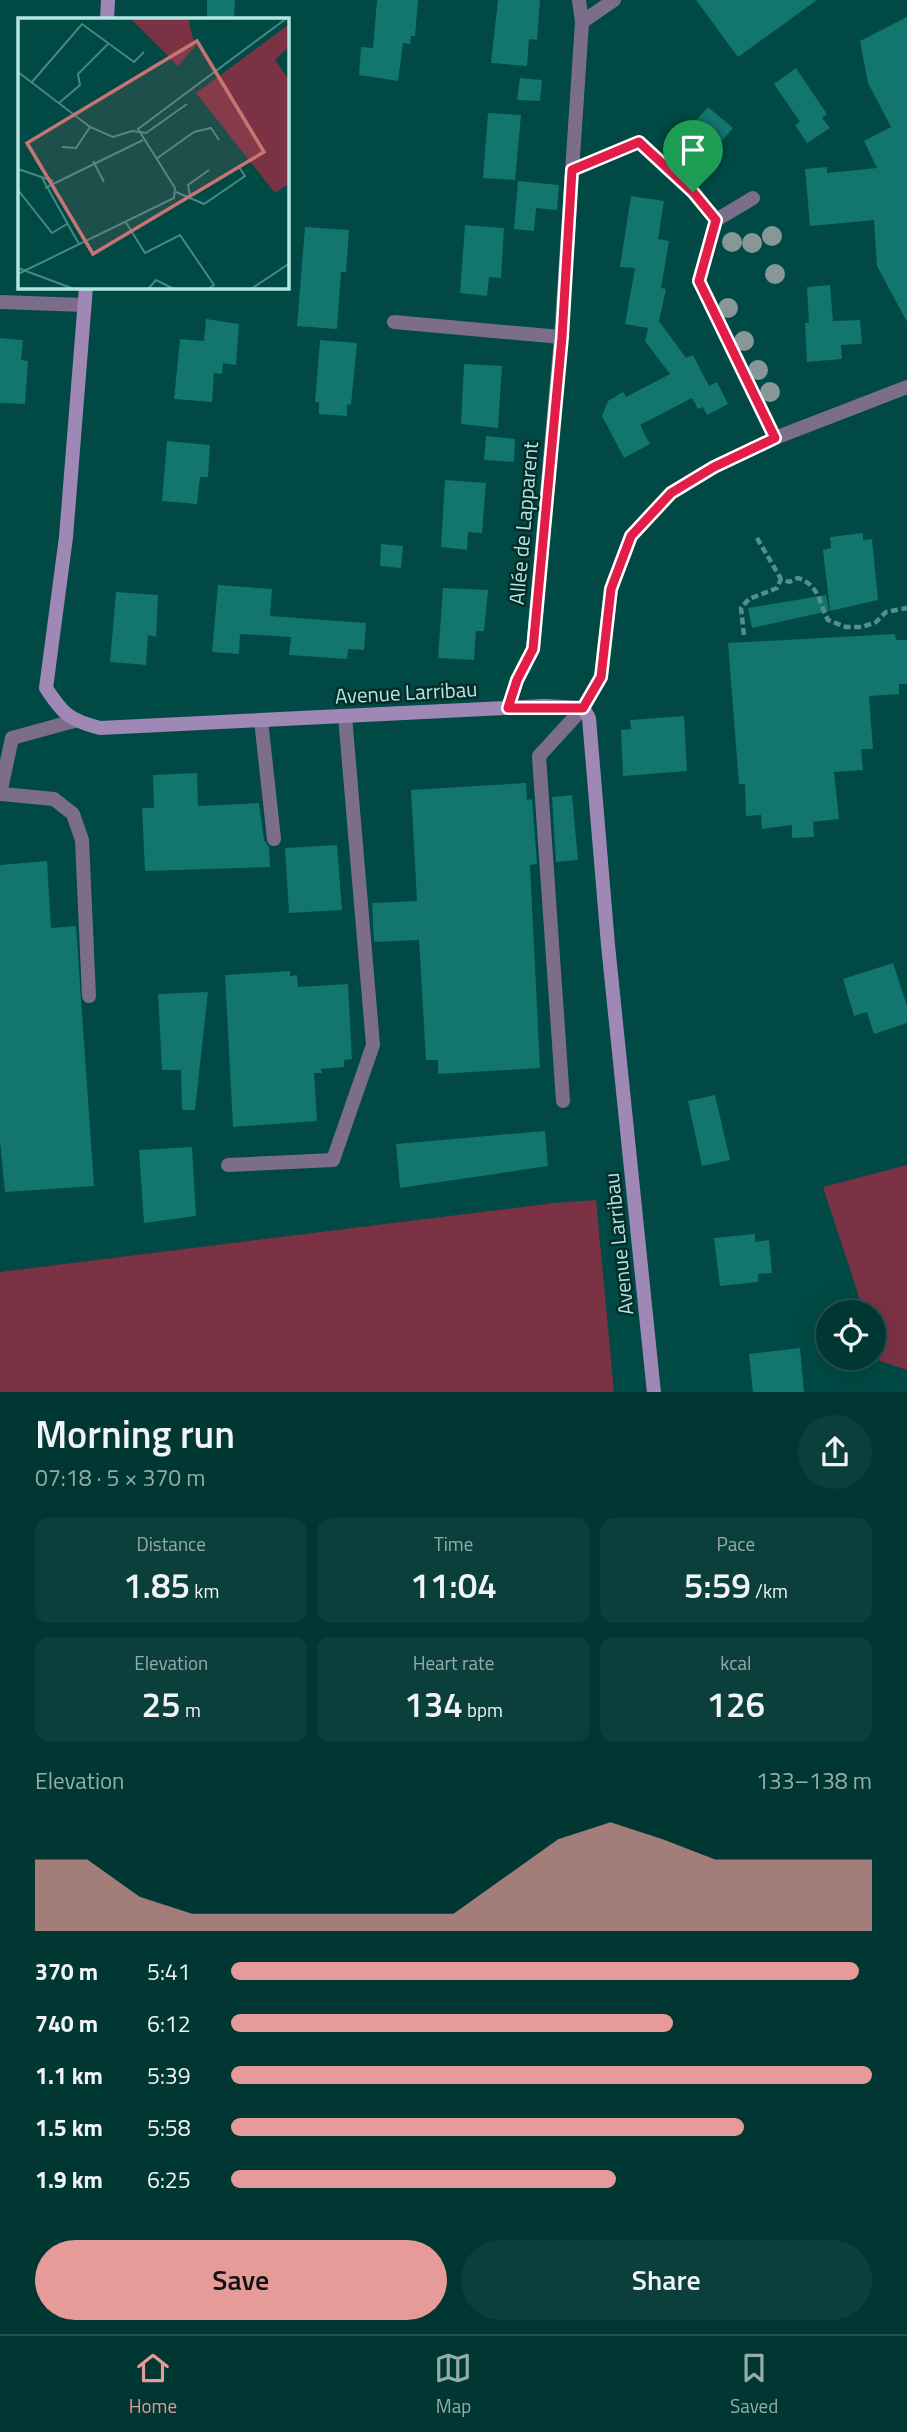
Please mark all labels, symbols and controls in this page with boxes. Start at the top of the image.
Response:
inset map [18,18,289,289]
pin [663,120,723,192]
icon: arrive [674,131,712,169]
street label: Allée de Lapparent [500,439,546,606]
street label: Avenue Larribau [334,672,478,712]
street label: Avenue Larribau [595,1171,641,1317]
map controls [816,1300,886,1370]
button: locate [816,1300,886,1370]
text: Morning run [35,1405,235,1463]
button: share [798,1415,872,1489]
text: 07:18 · 5 × 370 m [35,1460,205,1495]
text: Distance [136,1529,206,1558]
text: Time [434,1529,473,1558]
text: Pace [717,1529,755,1558]
text: 1.85 [123,1558,190,1612]
text: 11:04 [410,1558,497,1612]
text: 5:59 [684,1558,751,1612]
text: km [190,1576,219,1605]
text: /km [751,1576,788,1605]
text: Elevation [134,1648,208,1677]
text: Heart rate [413,1648,494,1677]
text: kcal [720,1648,751,1677]
text: 25 [142,1677,181,1731]
text: 134 [404,1677,463,1731]
text: 126 [706,1677,765,1731]
text: m [181,1695,201,1724]
text: bpm [463,1695,503,1724]
text: Elevation [35,1763,124,1798]
text: 133–138 m [756,1763,872,1798]
text: 370 m [35,1954,98,1989]
text: 5:41 [147,1954,191,1989]
text: 740 m [35,2006,98,2041]
text: 6:12 [147,2006,191,2041]
text: 1.1 km [35,2058,103,2093]
text: 5:39 [147,2058,191,2093]
text: 1.5 km [35,2110,103,2145]
text: 5:58 [147,2110,191,2145]
text: 1.9 km [35,2162,103,2197]
text: 6:25 [147,2162,191,2197]
button: Save [35,2240,447,2320]
button: Share [461,2240,872,2320]
tab: Home [129,2349,177,2420]
tab: Map [434,2349,472,2420]
tab: Saved [730,2349,778,2420]

